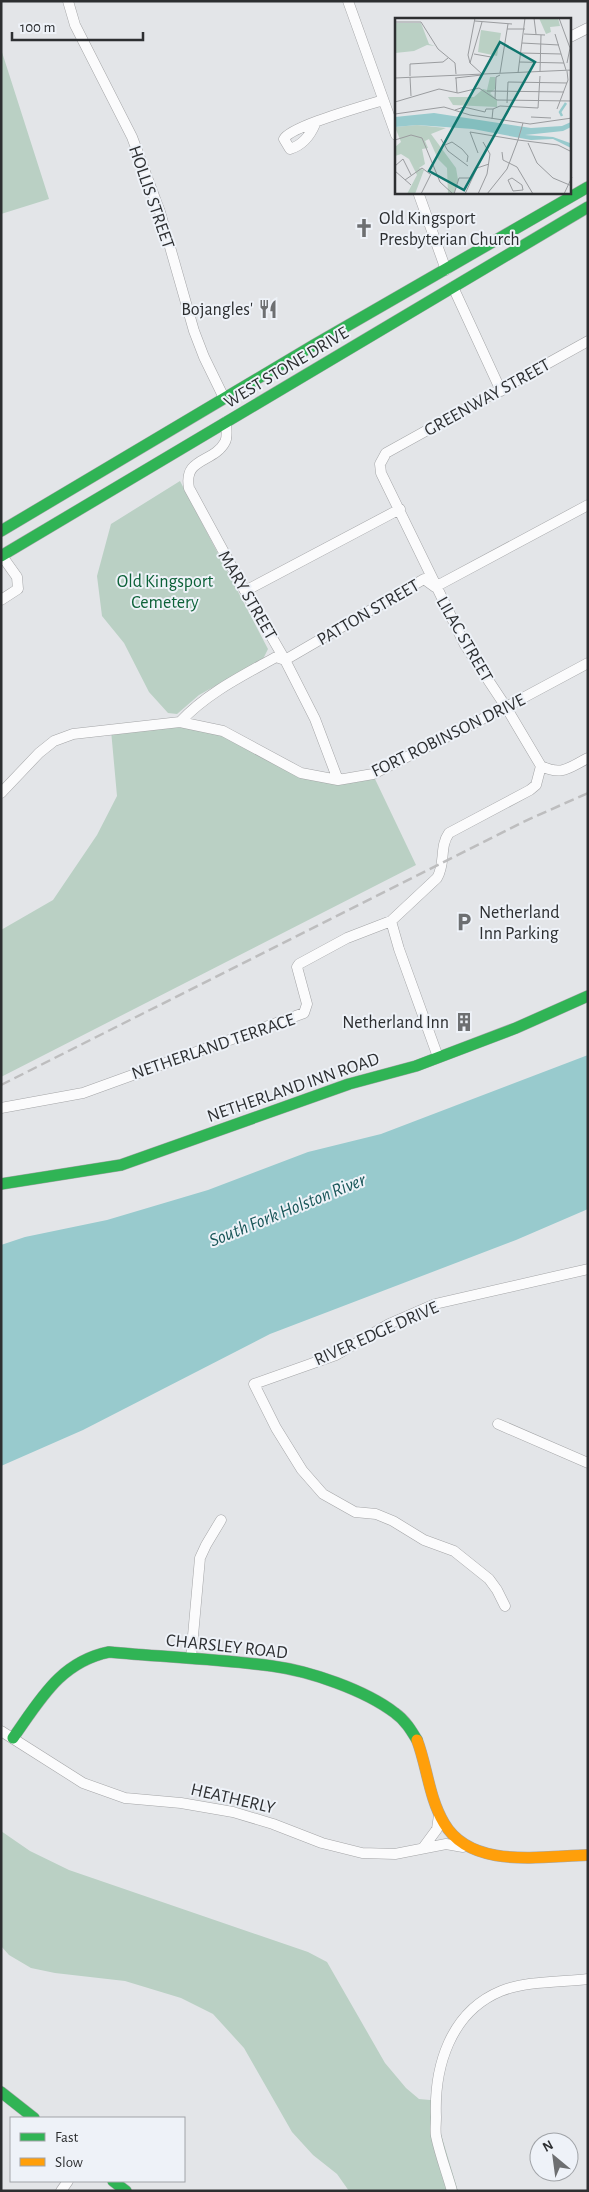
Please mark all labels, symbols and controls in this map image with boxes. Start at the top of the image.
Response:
scale bar [12,10,144,42]
inset map [395,18,572,194]
text: 100 m [20,20,55,35]
street label: HOLLIS STREET [125,143,177,251]
place label: Old Kingsport Presbyterian Church [379,210,520,249]
church icon: Old Kingsport Presbyterian Church [353,217,375,239]
restaurant icon: Bojangles' [257,298,279,320]
place label: Bojangles' [181,301,253,319]
street label: WEST STONE DRIVE [221,324,352,412]
street label: GREENWAY STREET [421,356,554,440]
street label: MARY STREET [214,548,280,643]
park label: Old Kingsport Cemetery [117,573,213,612]
street label: PATTON STREET [314,576,423,649]
street label: LILAC STREET [432,594,496,685]
street label: FORT ROBINSON DRIVE [369,691,528,781]
place label: Netherland Inn Parking [479,904,560,943]
parking icon: Netherland Inn Parking [453,911,475,933]
street label: NETHERLAND TERRACE [129,1010,298,1083]
building icon: Netherland Inn [453,1011,475,1033]
place label: Netherland Inn [342,1014,449,1032]
street label: NETHERLAND INN ROAD [205,1050,382,1126]
water label: South Fork Holston River [207,1170,369,1250]
street label: RIVER EDGE DRIVE [312,1298,442,1369]
street label: CHARSLEY ROAD [165,1632,289,1662]
street label: HEATHERLY [189,1781,277,1818]
legend [10,2117,185,2182]
text: Fast [55,2130,79,2145]
north arrow [529,2132,579,2182]
text: N [541,2138,556,2155]
text: Slow [55,2155,83,2170]

